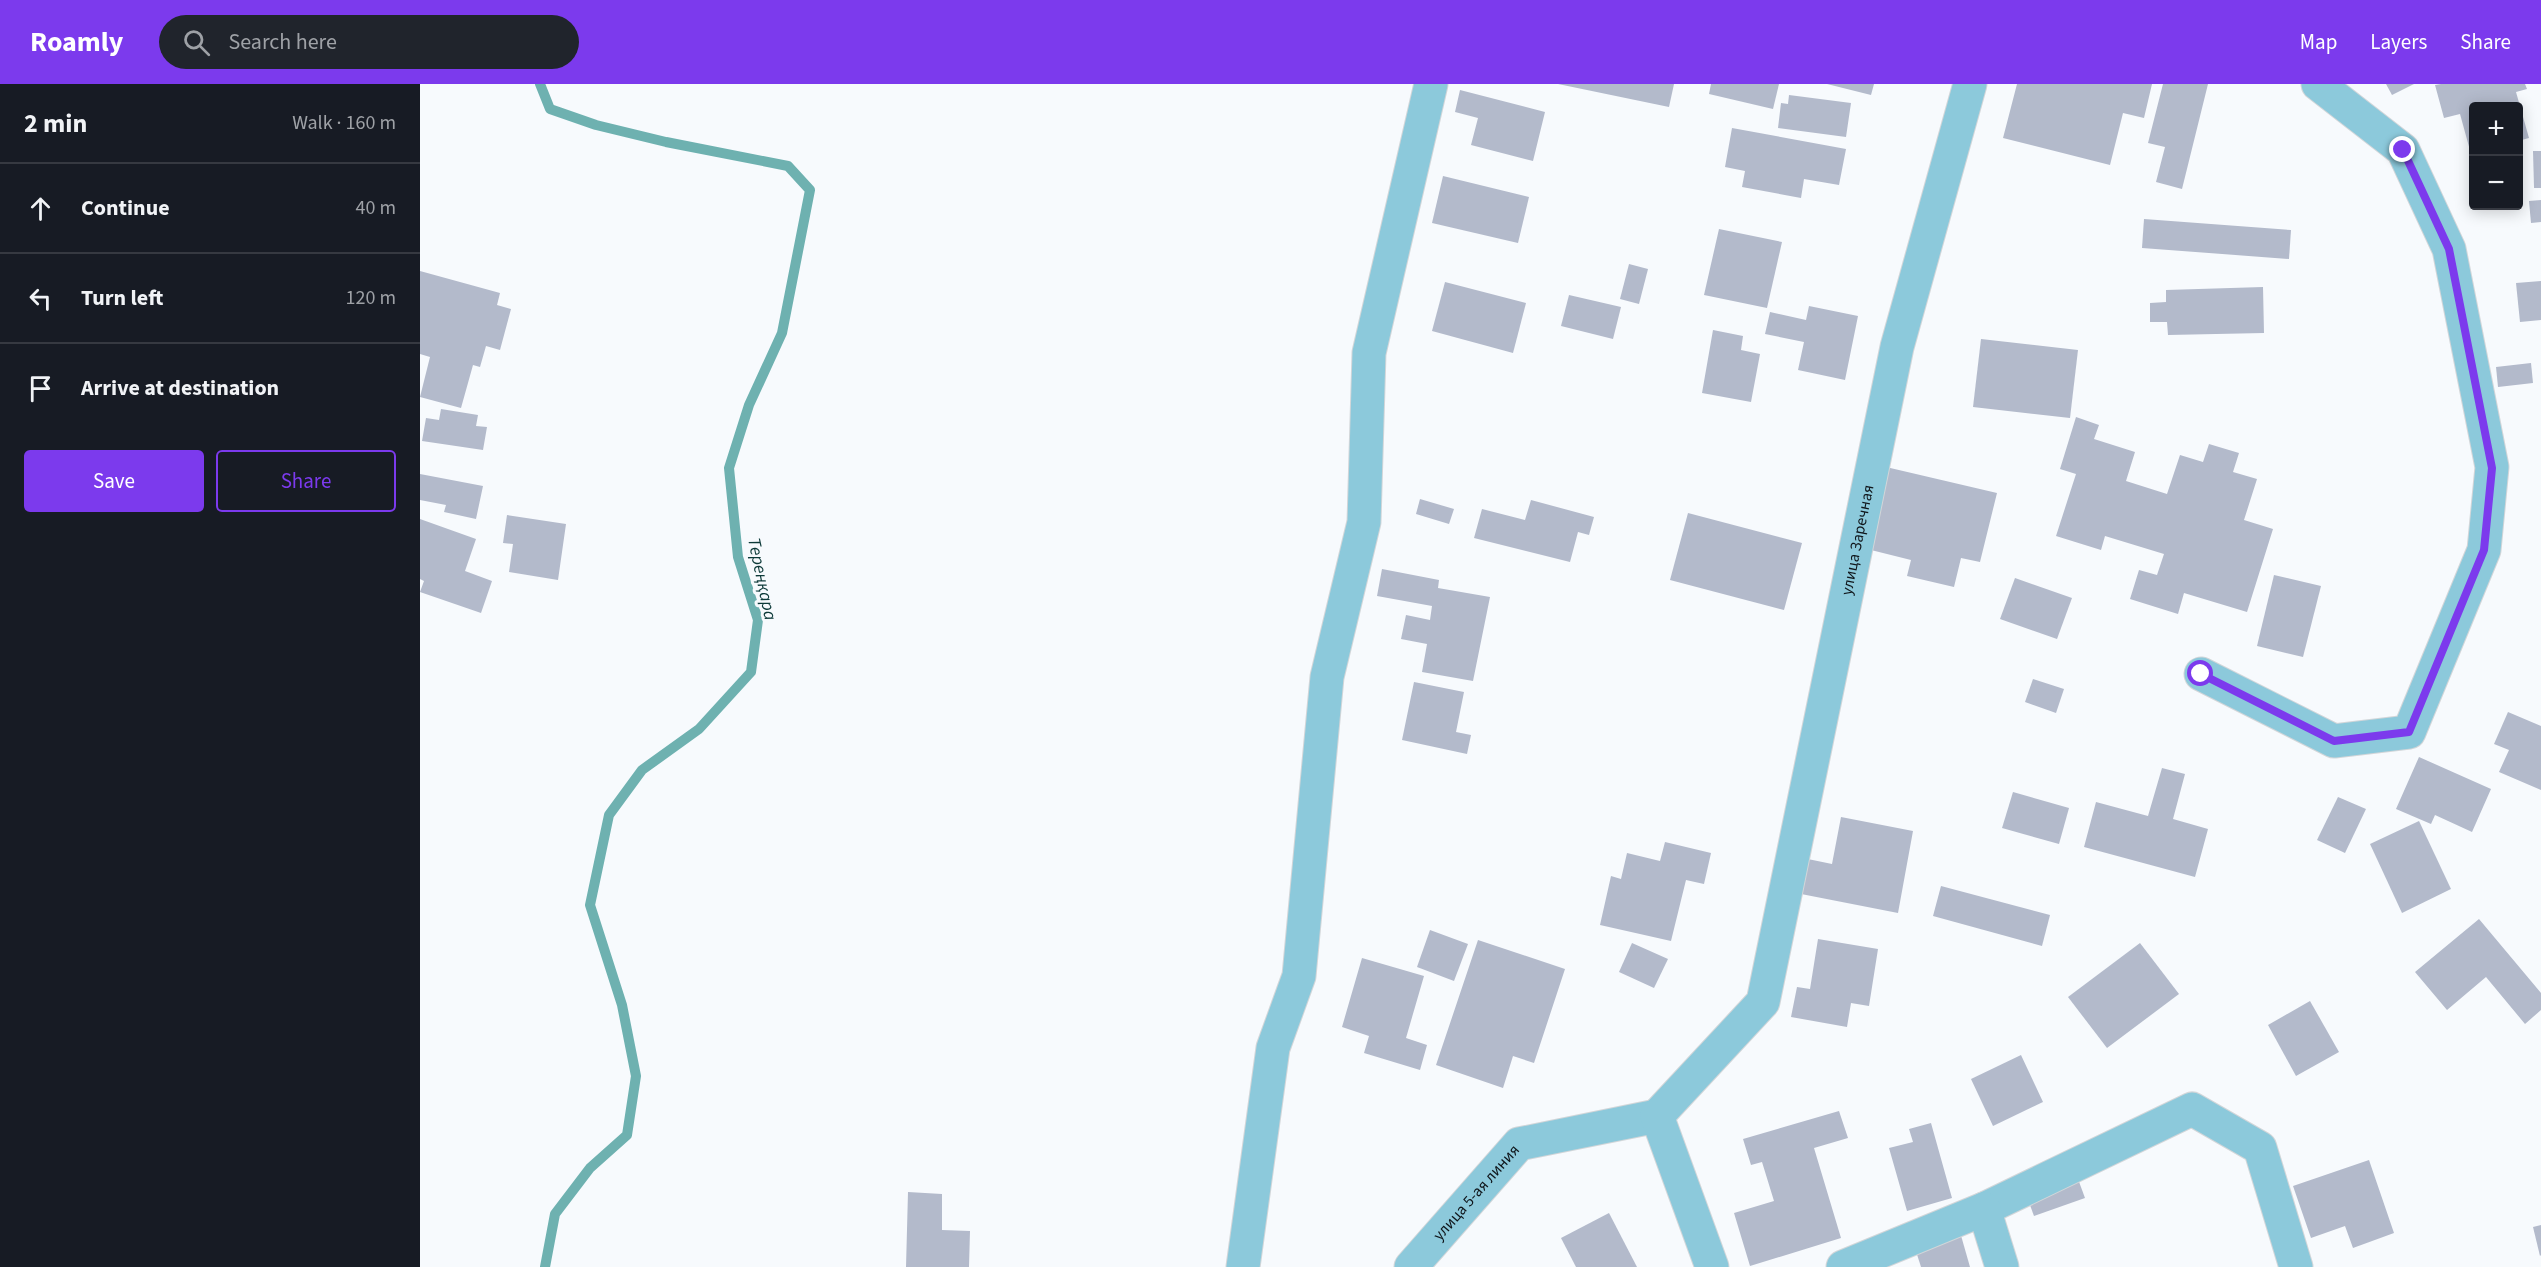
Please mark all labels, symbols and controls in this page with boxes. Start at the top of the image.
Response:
search box [159,15,579,69]
text: Roamly [30,22,123,62]
icon: search [180,26,213,59]
text: Search here [228,26,337,58]
text: Map [2300,27,2337,57]
text: Layers [2370,27,2427,57]
text: Share [2460,27,2511,57]
map controls [2469,102,2523,210]
button: + [2469,102,2523,156]
text: 2 min [24,105,87,142]
text: Walk · 160 m [292,109,396,137]
route end [2389,136,2415,162]
button: − [2469,156,2523,210]
icon: ahead [24,192,57,225]
text: Continue [81,192,170,224]
text: 40 m [356,194,396,222]
icon: left [24,282,57,315]
text: Turn left [81,282,163,314]
text: 120 m [346,284,396,312]
icon: arrive [24,372,57,405]
text: Arrive at destination [81,372,279,404]
button: Save [24,450,204,512]
button: Share [216,450,396,512]
street label: улица Заречная [1835,483,1880,597]
water label: Тереңқара [741,535,783,623]
route start [2187,660,2213,686]
street label: улица 5-ая линия [1428,1140,1525,1246]

